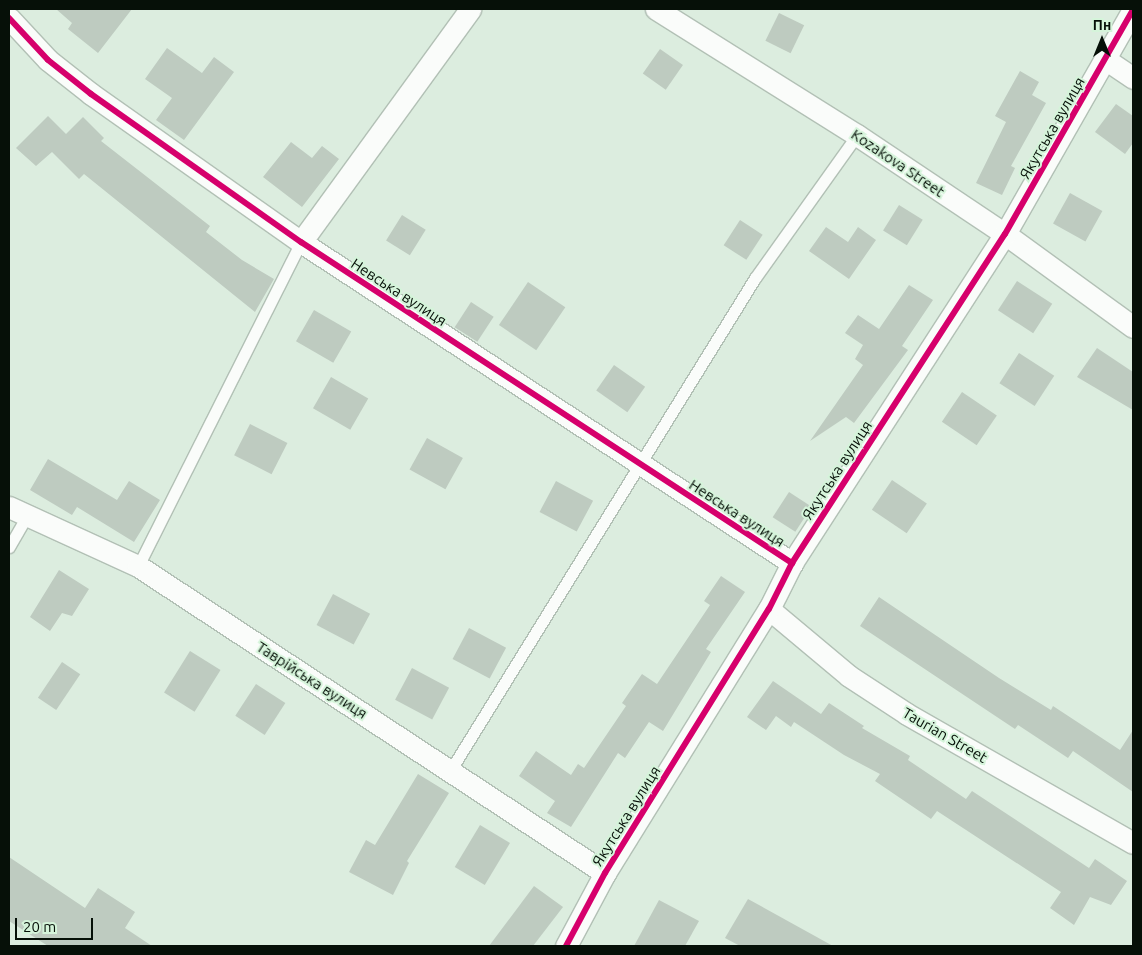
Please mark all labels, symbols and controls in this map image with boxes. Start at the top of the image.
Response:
north arrow [1077,15,1127,65]
text: Пн [1093,17,1111,33]
street label: Якутська вулиця [1016,74,1088,182]
street label: Kozakova Street [848,125,948,201]
street label: Невська вулиця [348,254,450,330]
street label: Якутська вулиця [798,417,876,523]
street label: Невська вулиця [686,475,788,551]
street label: Таврійська вулиця [253,638,371,722]
street label: Taurian Street [899,703,991,767]
street label: Якутська вулиця [588,763,664,869]
scale bar [18,908,95,940]
text: 20 m [23,918,56,935]

